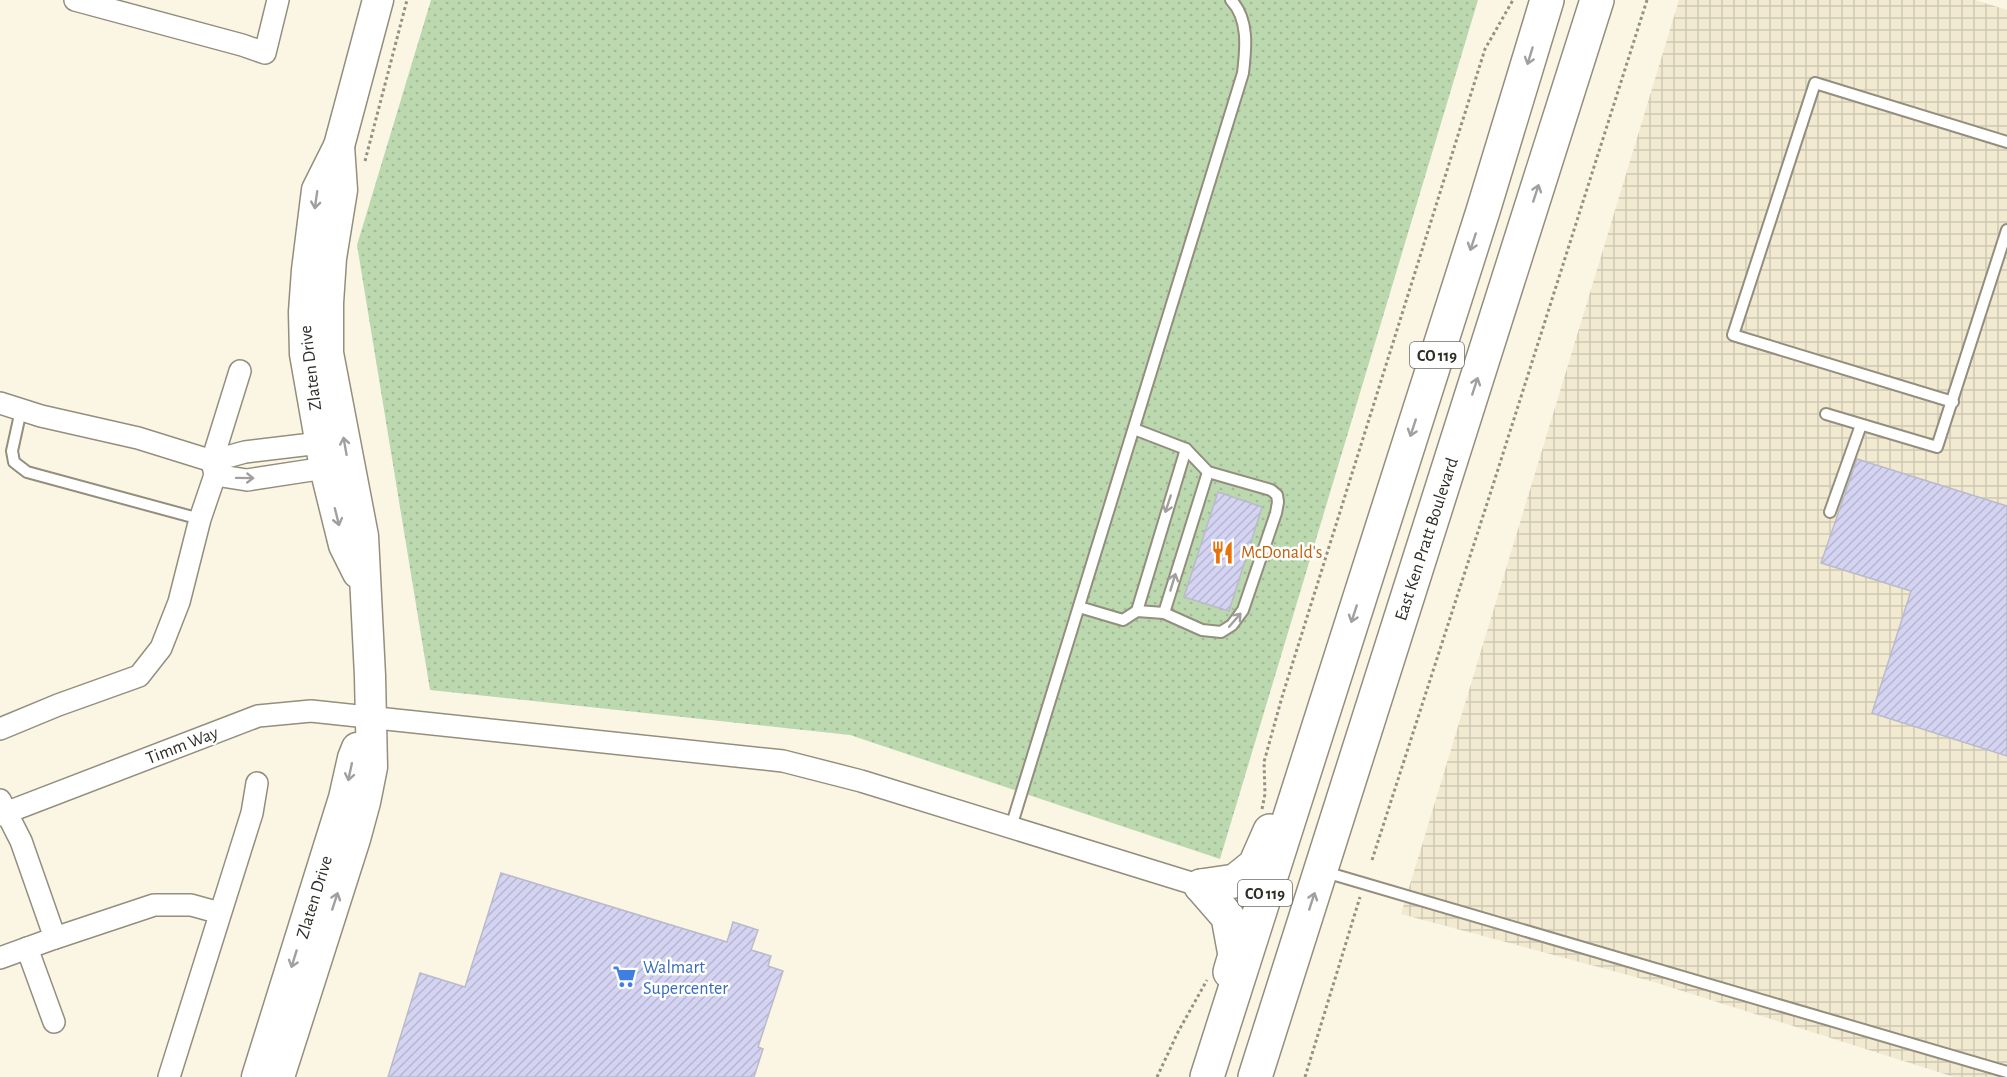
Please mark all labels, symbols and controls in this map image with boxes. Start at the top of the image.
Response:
one-way arrow [1524,46,1535,65]
one-way arrow [1531,184,1542,203]
one-way arrow [310,189,321,209]
one-way arrow [1466,232,1477,251]
street label: Zlaten Drive [297,324,325,412]
road number: CO 119 [1410,342,1464,368]
one-way arrow [1470,377,1481,396]
one-way arrow [1407,418,1418,437]
one-way arrow [339,437,350,457]
street label: East Ken Pratt Boulevard [1392,456,1462,623]
one-way arrow [235,472,254,484]
one-way arrow [1162,494,1173,513]
one-way arrow [331,507,343,526]
restaurant icon: McDonald's [1210,539,1236,565]
place label: McDonald's [1241,544,1323,562]
one-way arrow [1169,573,1180,592]
one-way arrow [1348,604,1359,623]
one-way arrow [1228,613,1242,628]
street label: Timm Way [144,724,221,768]
one-way arrow [344,762,355,781]
street label: Zlaten Drive [294,854,336,941]
road number: CO 119 [1238,880,1292,906]
one-way arrow [330,892,341,911]
one-way arrow [1307,892,1318,911]
one-way arrow [288,949,299,968]
place label: Walmart Supercenter [643,959,728,998]
supermarket icon: Walmart Supercenter [612,964,638,990]

